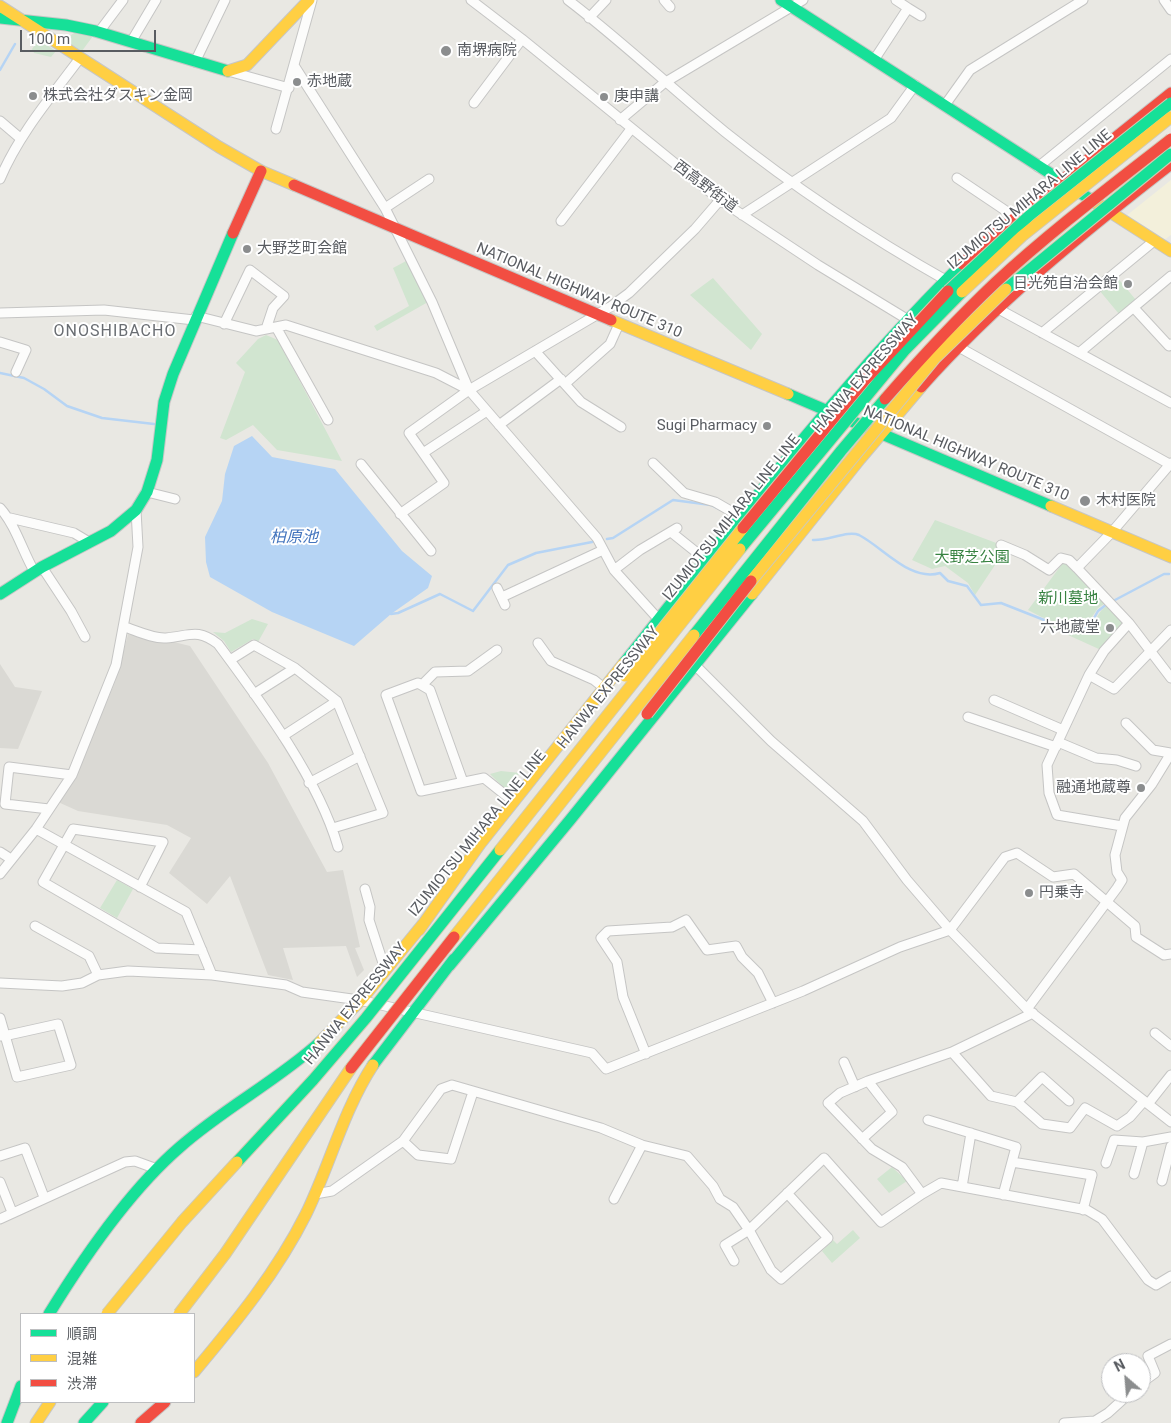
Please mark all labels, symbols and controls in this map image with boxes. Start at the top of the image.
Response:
scale bar [22,20,159,52]
text: 100 m [28,30,70,48]
place label: 南堺病院 [457,42,517,60]
marker: 南堺病院 [439,44,453,58]
place label: 赤地蔵 [307,73,352,91]
marker: 赤地蔵 [291,76,303,88]
place label: 株式会社ダスキン金岡 [43,87,193,105]
place label: 庚申講 [614,88,659,106]
marker: 株式会社ダスキン金岡 [27,90,39,102]
marker: 庚申講 [598,91,610,103]
street label: IZUMIOTSU MIHARA LINE LINE [944,126,1116,274]
street label: 西高野街道 [670,157,740,217]
street label: NATIONAL HIGHWAY ROUTE 310 [473,239,685,343]
place label: 大野芝町会館 [257,240,347,258]
marker: 大野芝町会館 [241,243,253,255]
place label: 日光苑自治会館 [1013,275,1118,293]
marker: 日光苑自治会館 [1122,278,1134,290]
street label: HANWA EXPRESSWAY [809,311,923,437]
district label: ONOSHIBACHO [52,322,178,342]
street label: NATIONAL HIGHWAY ROUTE 310 [860,402,1072,506]
place label: Sugi Pharmacy [657,417,757,435]
marker: Sugi Pharmacy [761,420,773,432]
street label: IZUMIOTSU MIHARA LINE LINE [659,431,805,605]
place label: 木村医院 [1096,492,1156,510]
marker: 木村医院 [1078,494,1092,508]
water label: 柏原池 [270,528,318,548]
park label: 大野芝公園 [935,549,1009,567]
park label: 新川墓地 [1038,590,1098,608]
place label: 六地蔵堂 [1040,619,1100,637]
marker: 六地蔵堂 [1104,622,1116,634]
street label: HANWA EXPRESSWAY [554,623,664,753]
street label: IZUMIOTSU MIHARA LINE LINE [405,747,551,921]
place label: 融通地蔵尊 [1056,779,1131,797]
marker: 融通地蔵尊 [1135,782,1147,794]
place label: 円乗寺 [1039,884,1084,902]
marker: 円乗寺 [1023,887,1035,899]
street label: HANWA EXPRESSWAY [301,939,411,1069]
legend [20,1313,195,1403]
text: 順調 [67,1325,97,1343]
text: 混雑 [67,1350,97,1368]
north arrow [1101,1353,1151,1403]
text: N [1112,1356,1128,1375]
text: 渋滞 [67,1375,97,1393]

